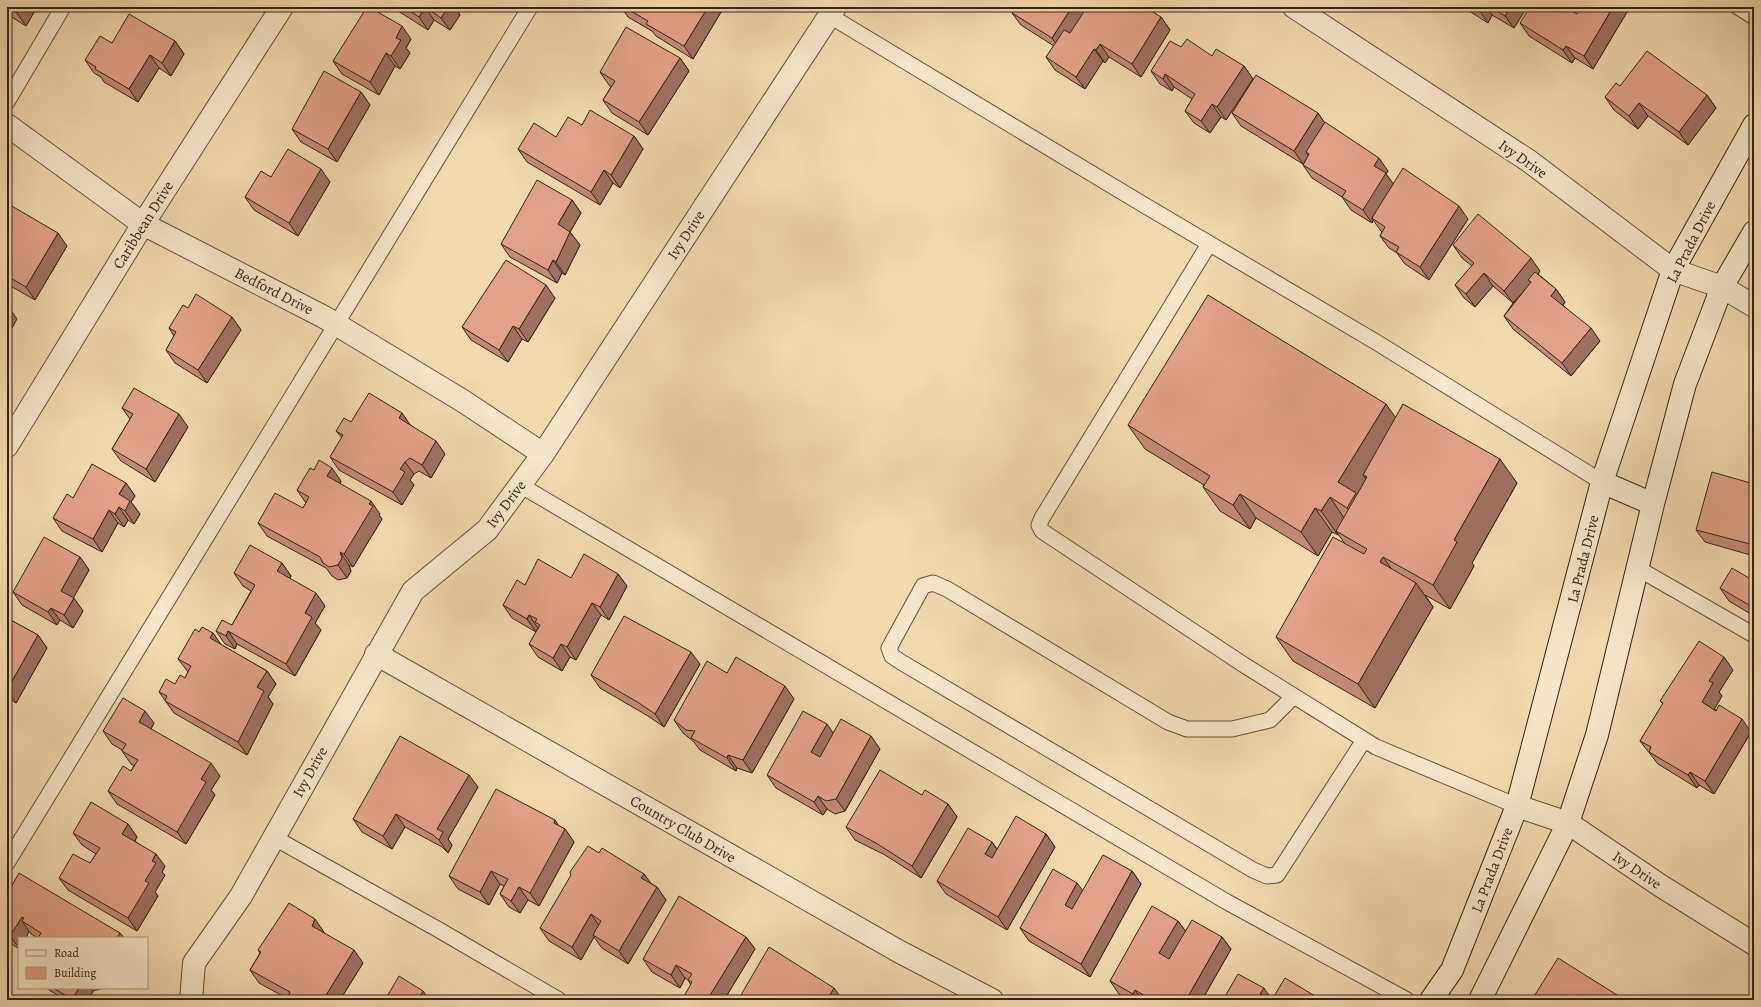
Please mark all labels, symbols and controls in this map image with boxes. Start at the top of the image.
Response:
street label: Ivy Drive [1495,135,1551,183]
street label: Caribbean Drive [108,177,178,273]
street label: La Prada Drive [1662,197,1720,287]
street label: Ivy Drive [663,206,710,264]
street label: Bedford Drive [231,263,317,320]
street label: Ivy Drive [481,476,531,532]
street label: La Prada Drive [1562,513,1604,605]
street label: Ivy Drive [288,743,332,801]
street label: Country Club Drive [627,791,740,868]
street label: La Prada Drive [1467,824,1518,916]
street label: Ivy Drive [1609,846,1666,894]
legend [18,937,148,989]
text: Road [54,945,80,961]
text: Building [54,965,96,981]

